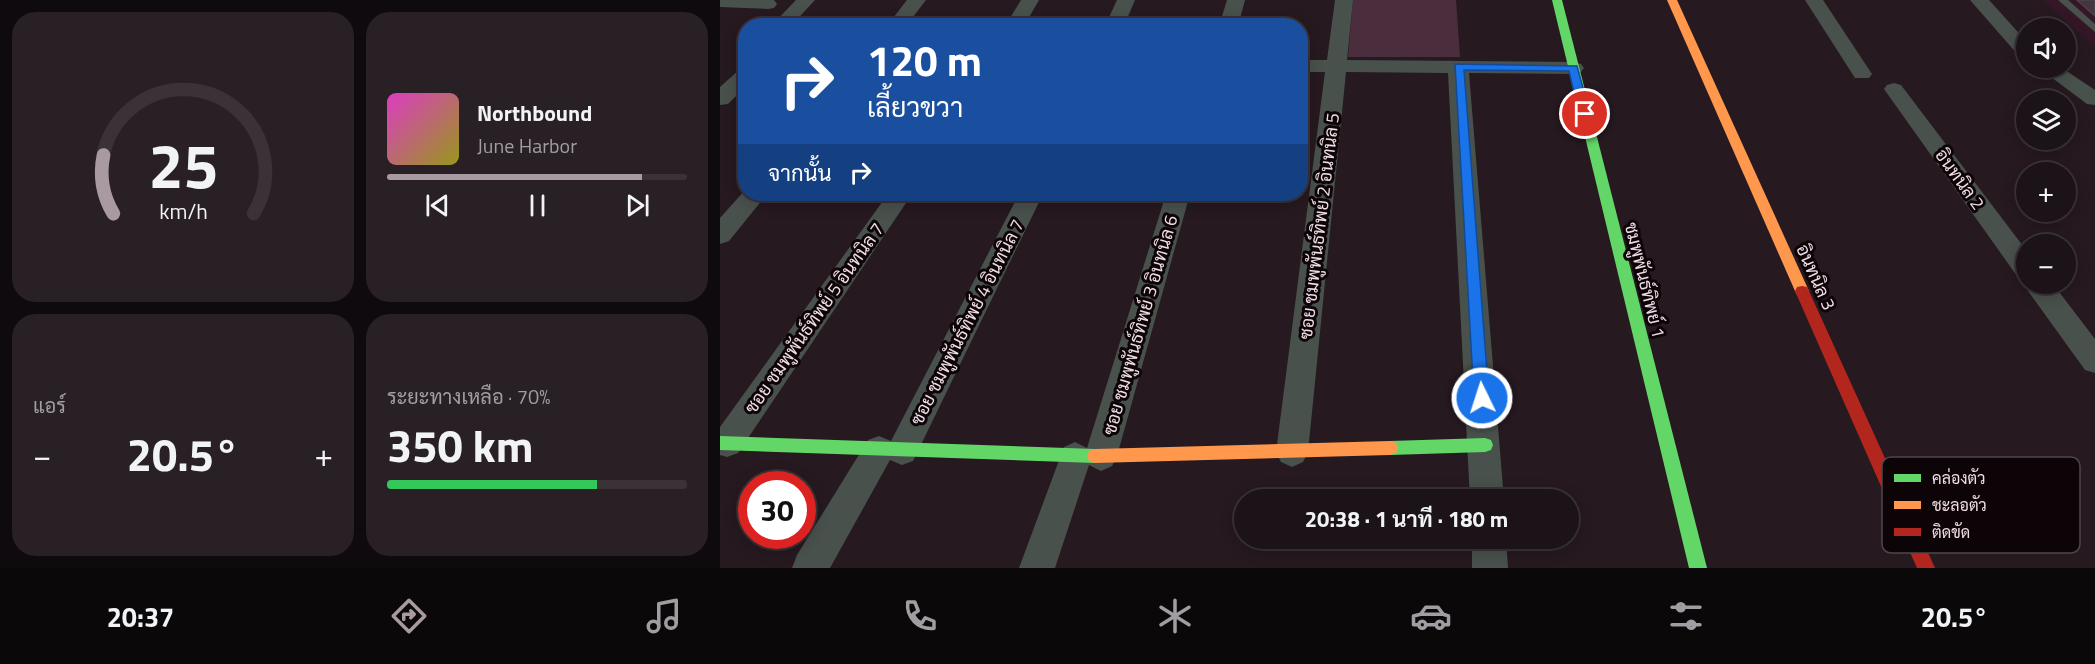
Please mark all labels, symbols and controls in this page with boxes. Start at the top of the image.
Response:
map controls [2016,18,2076,294]
button: sound [2016,18,2076,78]
text: 120 m [867,28,982,92]
icon: right [768,42,846,120]
text: เลี้ยวขวา [867,86,963,127]
pin [1559,88,1610,139]
button: layers [2016,90,2076,150]
text: Northbound [477,96,592,130]
icon: arrive [1568,97,1601,130]
street label: ซอย ชมพูพันธ์ทิพย์ 2 อินทนิล 5 [1292,111,1346,341]
text: 25 [148,117,218,212]
text: June Harbor [477,130,577,161]
street label: อินทนิล 2 [1929,143,1991,215]
text: จากนั้น [768,156,832,190]
icon: right [844,156,877,189]
button: + [2016,162,2076,222]
icon: previous [421,189,454,222]
icon: pause [521,189,554,222]
icon: next [621,189,654,222]
text: km/h [159,196,207,228]
street label: ซอย ชมพูพันธ์ทิพย์ 3 อินทนิล 6 [1096,212,1184,438]
street label: ซอย ชมพูพันธ์ทิพย์ 4 อินทนิล 7 [903,214,1031,430]
street label: ซอย ชมพูพันธ์ทิพย์ 5 อินทนิล 7 [738,217,890,419]
street label: ชมพูพันธ์ทิพย์ 1 [1618,219,1672,341]
button: − [2016,234,2076,294]
street label: อินทนิล 3 [1789,240,1843,314]
position arrow [1450,366,1514,430]
text: ระยะทางเหลือ · 70% [387,381,550,412]
text: แอร์ [33,390,66,421]
text: 350 km [387,411,533,479]
text: 20.5° [127,420,239,488]
text: − [33,430,51,480]
text: + [315,430,333,480]
legend [1882,457,2080,553]
text: คล่องตัว [1932,466,1986,490]
speed limit sign: 30 [738,471,816,549]
text: ชะลอตัว [1932,493,1987,517]
text: 20:38 · 1 นาที · 180 m [1305,502,1508,536]
text: ติดขัด [1932,520,1970,544]
icon: directions [388,595,430,637]
icon: music [643,595,685,637]
icon: phone [899,595,941,637]
icon: climate [1154,595,1196,637]
icon: car [1410,595,1452,637]
icon: filters [1665,595,1707,637]
text: 20:37 [107,596,174,637]
text: 20.5° [1921,596,1988,637]

